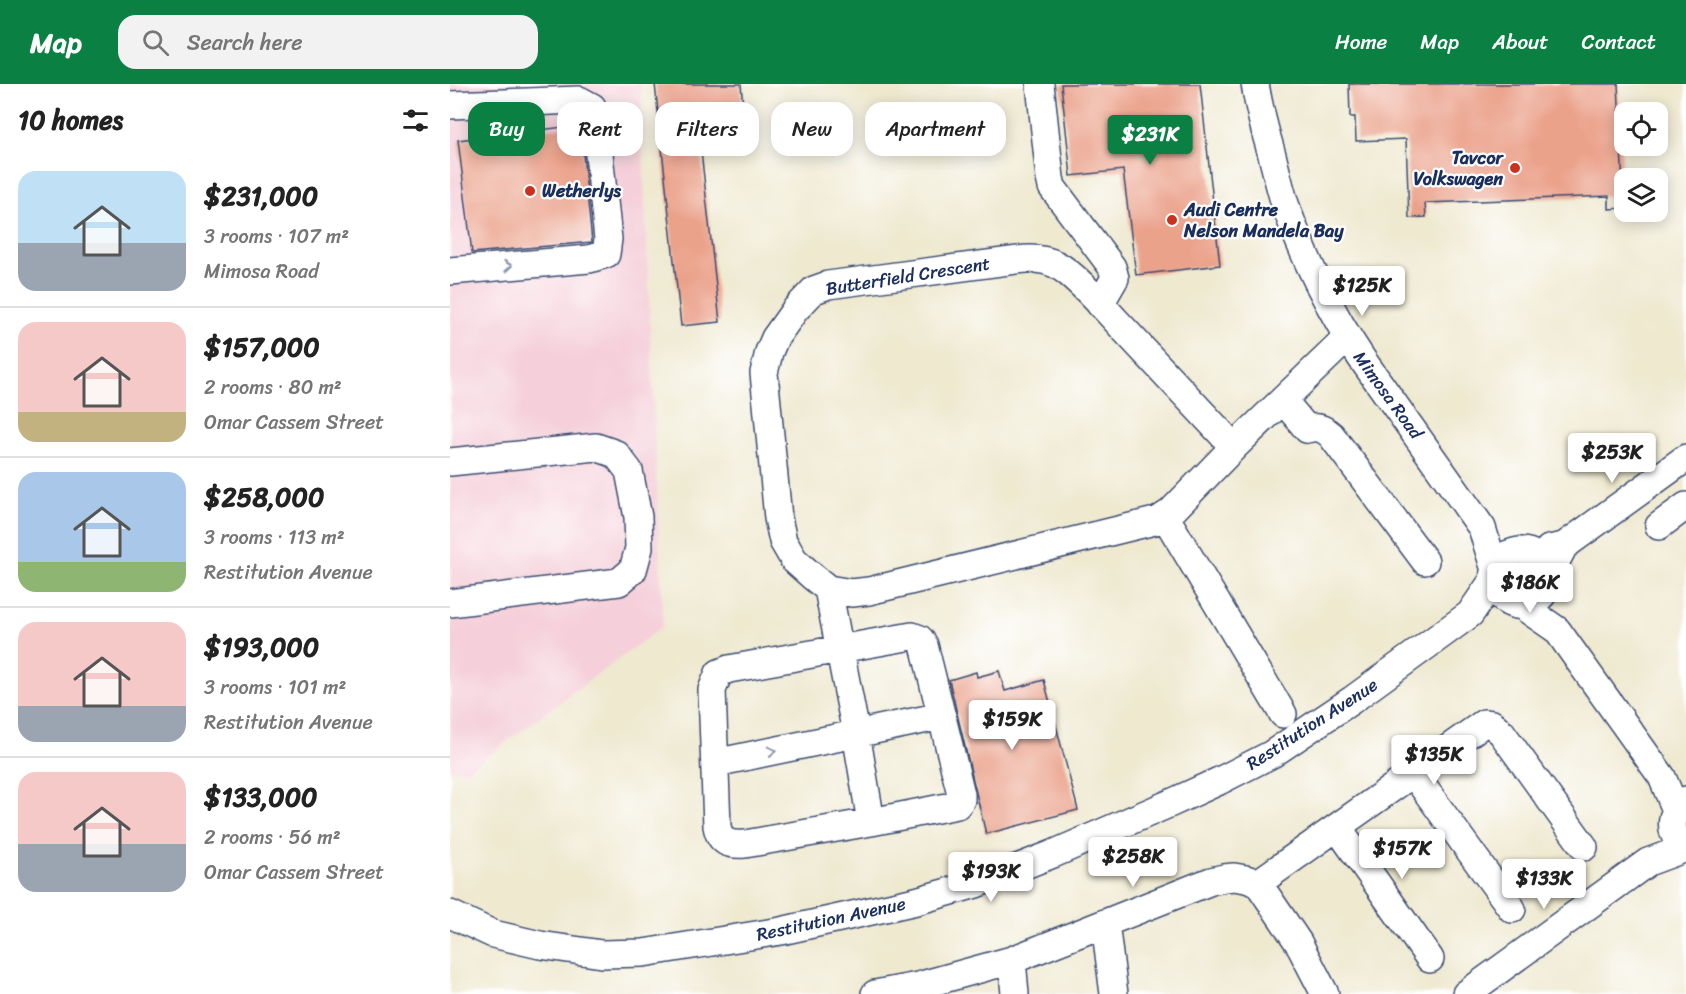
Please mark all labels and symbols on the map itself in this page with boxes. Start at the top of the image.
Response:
pin: $231K [1108,115,1192,166]
place label: Tavcor Volkswagen [1414,142,1505,195]
marker: Tavcor Volkswagen [1508,161,1522,175]
place label: Wetherlys [542,175,622,207]
marker: Wetherlys [523,184,537,198]
place label: Audi Centre Nelson Mandela Bay [1183,194,1344,247]
marker: Audi Centre Nelson Mandela Bay [1165,213,1179,227]
street label: Butterfield Crescent [824,247,992,305]
one-way arrow [504,260,513,273]
pin: $125K [1320,266,1404,317]
street label: Mimosa Road [1345,344,1432,447]
pin: $253K [1570,433,1654,484]
pin: $186K [1488,563,1572,614]
street label: Restitution Avenue [1240,669,1384,779]
pin: $159K [970,700,1054,751]
pin: $135K [1392,735,1476,786]
one-way arrow [767,745,777,758]
pin: $157K [1360,829,1444,880]
pin: $258K [1091,837,1175,888]
pin: $193K [949,852,1033,903]
pin: $133K [1502,859,1586,910]
street label: Restitution Avenue [753,888,909,950]

